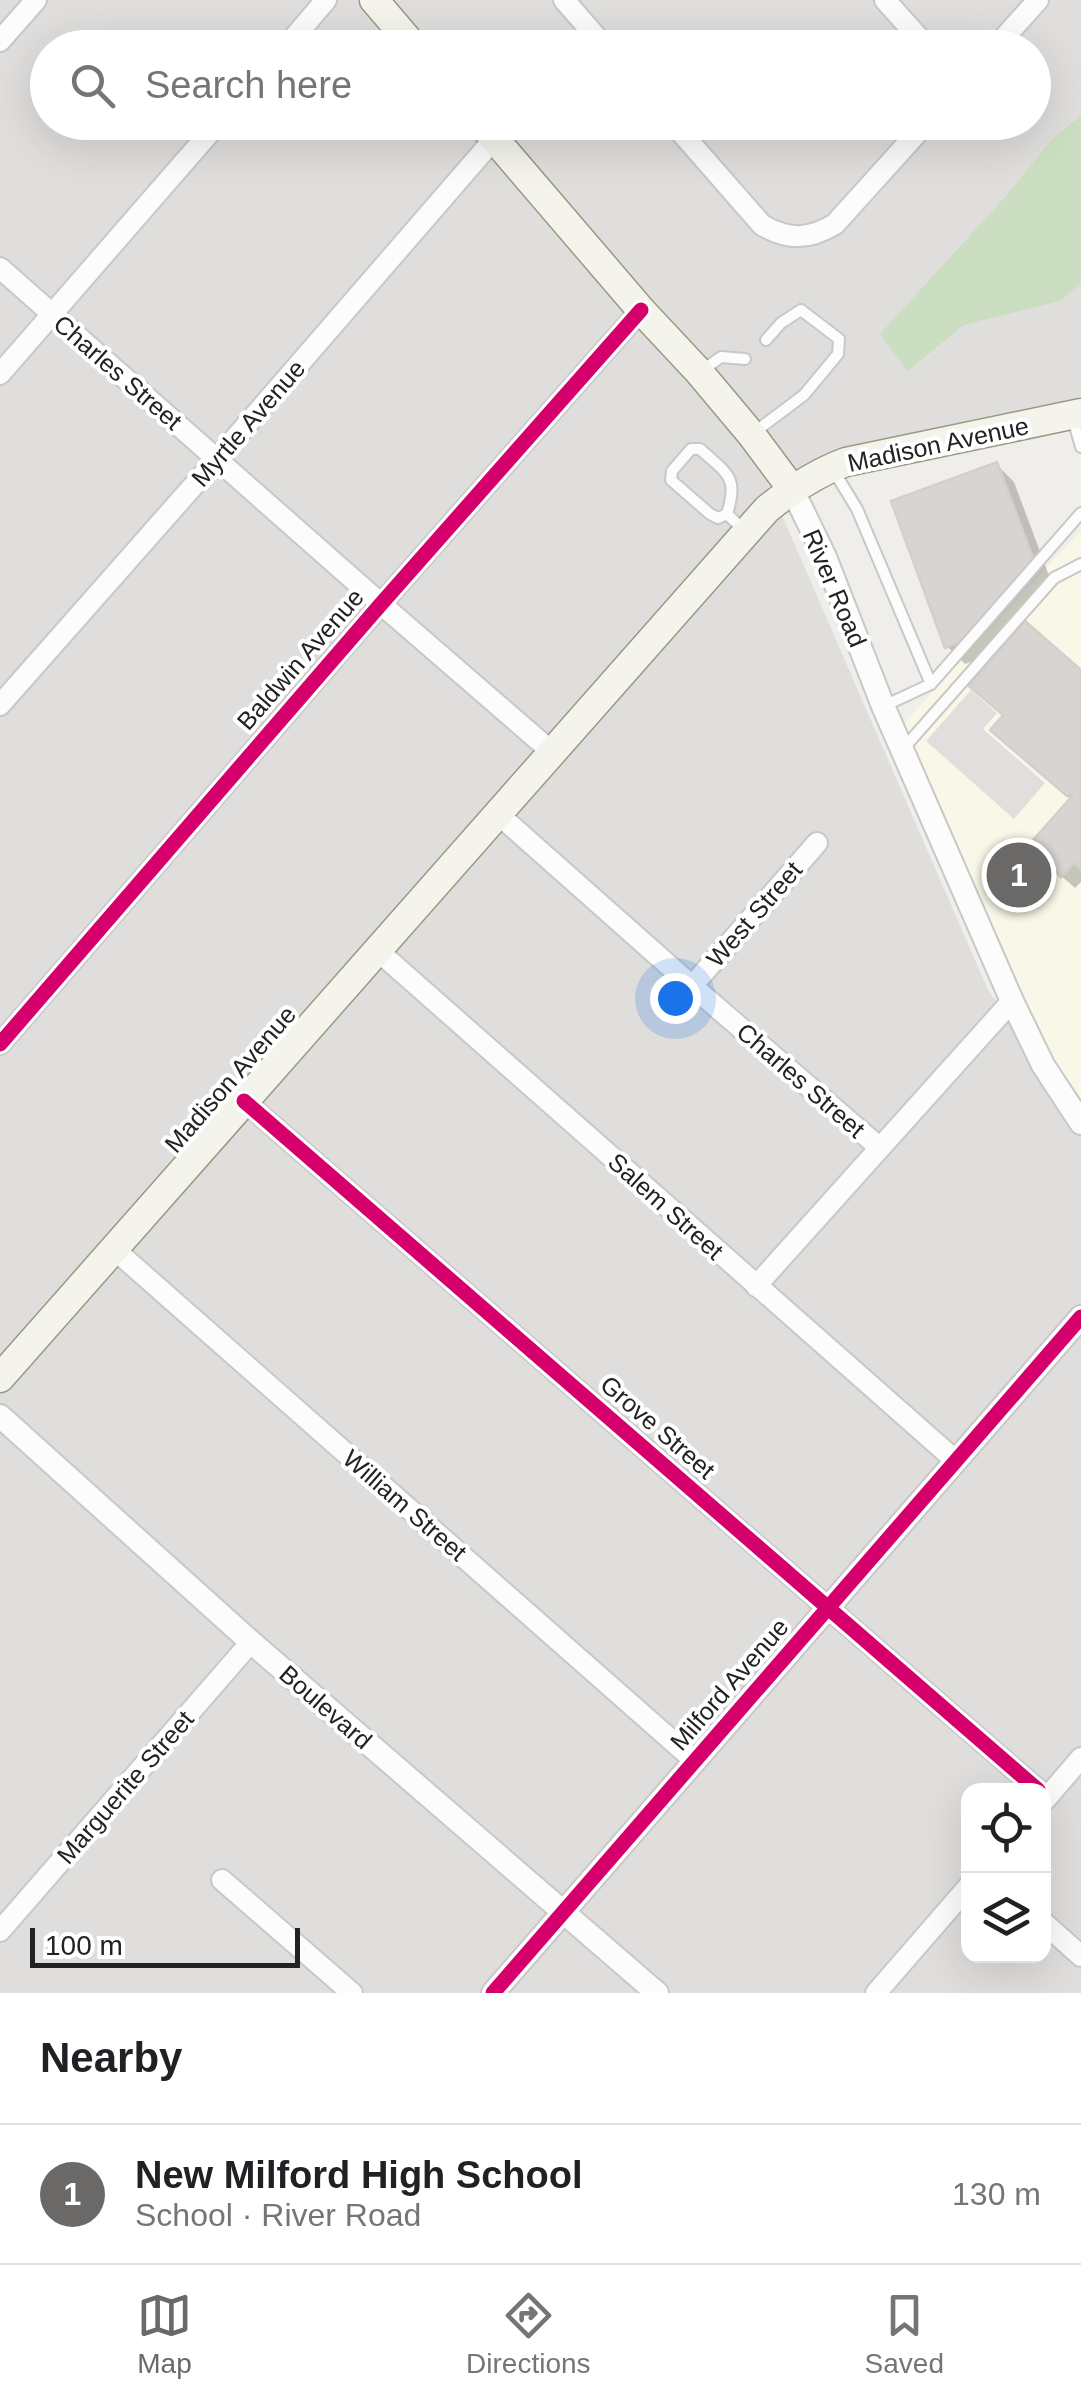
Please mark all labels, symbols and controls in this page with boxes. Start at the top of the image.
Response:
search box [30,30,1051,140]
icon: search [65,58,120,113]
text: Search here [145,64,352,106]
street label: Charles Street [49,309,188,435]
street label: Myrtle Avenue [186,354,310,492]
street label: Madison Avenue [845,411,1031,477]
street label: River Road [798,525,872,651]
street label: Baldwin Avenue [231,583,369,735]
pin: 1 [986,838,1052,912]
street label: West Street [701,856,807,972]
your location [650,973,701,1024]
street label: Madison Avenue [159,1000,301,1158]
street label: Charles Street [732,1017,871,1143]
street label: Salem Street [603,1147,729,1265]
street label: Grove Street [595,1370,721,1484]
street label: William Street [338,1444,472,1566]
street label: Milford Avenue [664,1613,794,1755]
street label: Boulevard [274,1660,378,1754]
street label: Marguerite Street [51,1705,199,1869]
map controls [961,1783,1051,1963]
button: locate [961,1783,1051,1873]
button: layers [961,1873,1051,1963]
scale bar [30,1923,300,1968]
text: 100 m [45,1930,123,1961]
text: Nearby [40,2034,182,2081]
text: New Milford High School [135,2154,583,2196]
text: 1 [64,2176,81,2212]
text: 130 m [952,2176,1041,2212]
text: School · River Road [135,2197,421,2233]
tab: Map [137,2288,192,2380]
tab: Directions [466,2288,591,2380]
tab: Saved [865,2288,944,2380]

